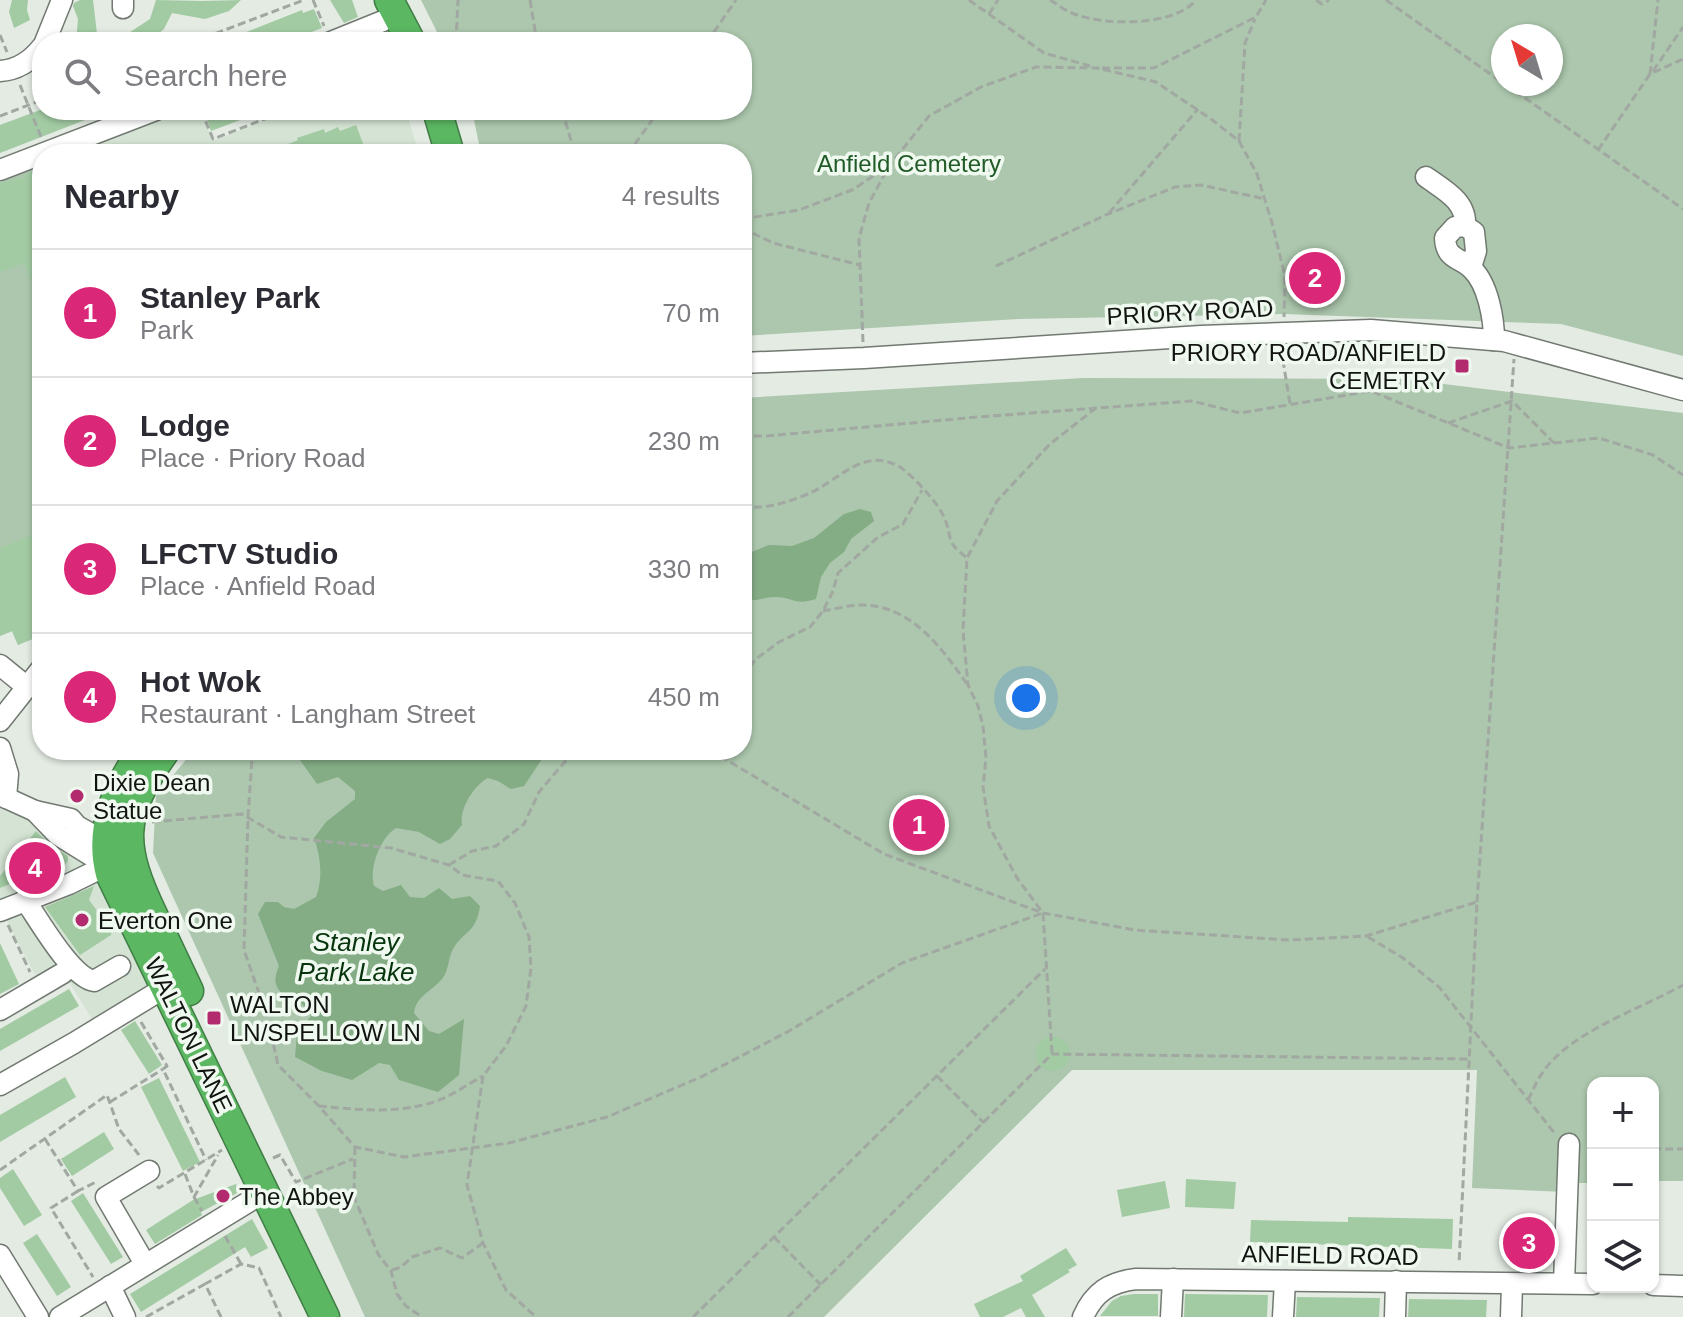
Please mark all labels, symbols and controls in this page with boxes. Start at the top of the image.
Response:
north arrow [1491,24,1563,96]
search box [32,32,752,120]
icon: search [60,54,104,98]
text: Search here [124,59,287,92]
park label: Anfield Cemetery [817,150,1001,177]
text: Nearby [64,177,179,215]
text: 4 results [622,181,720,211]
pin: 2 [1289,248,1341,308]
text: Stanley Park [140,281,320,314]
street label: PRIORY ROAD [1106,294,1274,330]
text: 1 [83,298,97,328]
text: 70 m [662,298,720,328]
text: Park [140,315,193,345]
place label: PRIORY ROAD/ANFIELD CEMETRY [1171,339,1446,394]
marker: PRIORY ROAD/ANFIELD CEMETRY [1453,357,1471,375]
text: Lodge [140,409,230,442]
text: 2 [83,426,97,456]
text: 230 m [648,426,720,456]
text: Place · Priory Road [140,443,365,473]
text: LFCTV Studio [140,537,338,570]
text: 3 [83,554,97,584]
text: 330 m [648,554,720,584]
text: Place · Anfield Road [140,571,376,601]
text: Hot Wok [140,665,261,698]
your location [1006,678,1046,718]
text: 4 [83,682,97,712]
text: 450 m [648,682,720,712]
text: Restaurant · Langham Street [140,699,475,729]
place label: Dixie Dean Statue [93,769,210,824]
marker: Dixie Dean Statue [68,787,86,805]
pin: 1 [893,795,945,855]
pin: 4 [9,838,61,898]
place label: Everton One [98,907,233,934]
marker: Everton One [73,911,91,929]
water label: Stanley Park Lake [297,927,415,987]
street label: WALTON LANE [140,953,238,1117]
place label: WALTON LN/SPELLOW LN [230,991,421,1046]
marker: WALTON LN/SPELLOW LN [205,1009,223,1027]
map controls [1587,1077,1659,1293]
button: + [1587,1077,1659,1149]
button: − [1587,1149,1659,1221]
place label: The Abbey [239,1183,354,1210]
marker: The Abbey [214,1187,232,1205]
pin: 3 [1503,1213,1555,1273]
button: layers [1587,1221,1659,1293]
street label: ANFIELD ROAD [1241,1240,1419,1270]

